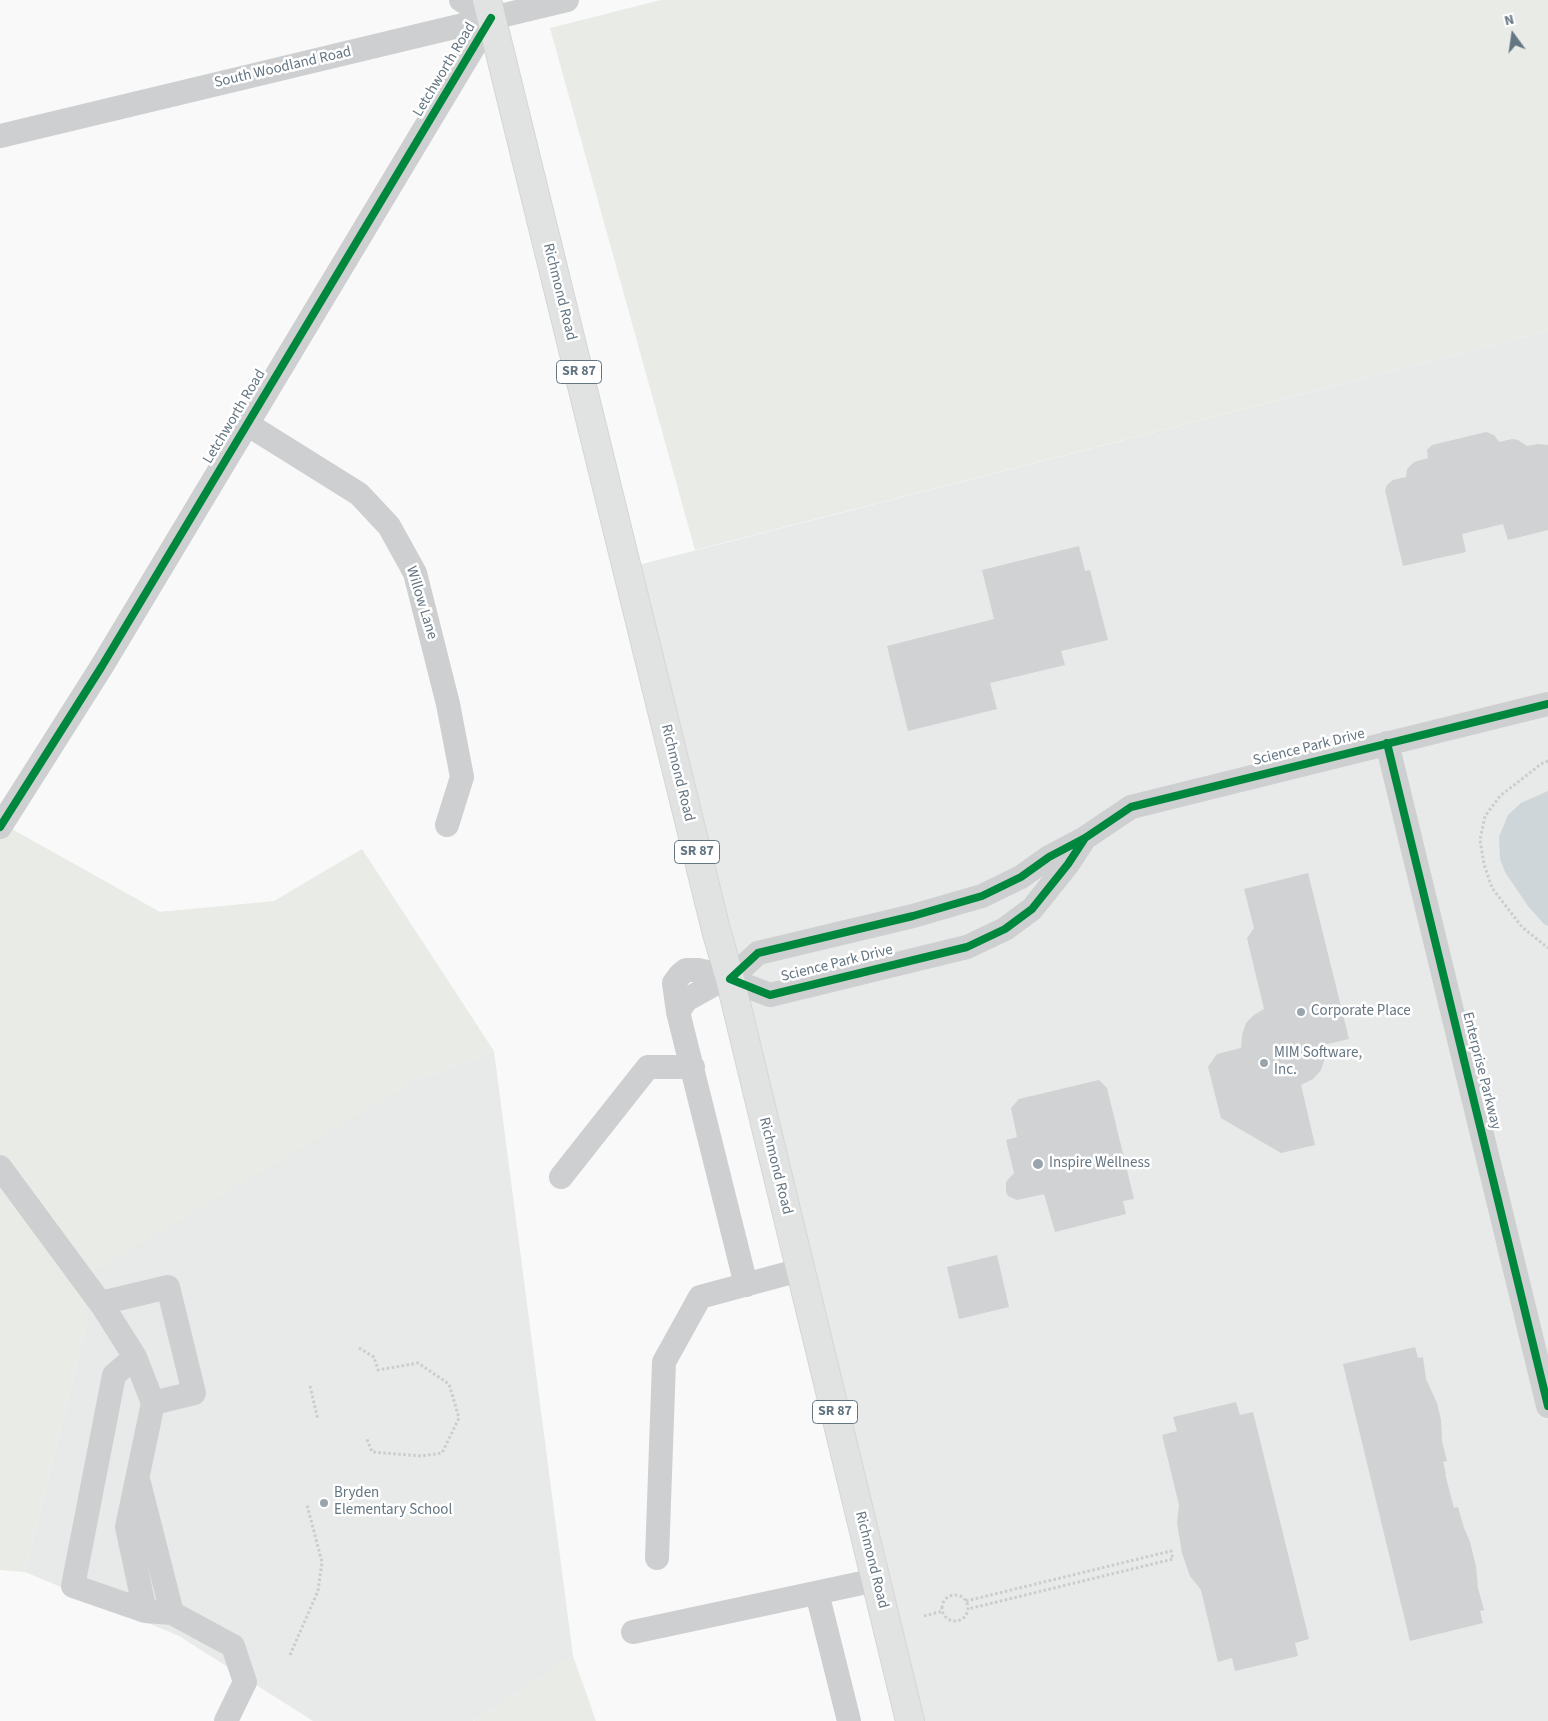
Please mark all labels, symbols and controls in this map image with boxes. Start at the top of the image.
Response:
north arrow [1488,10,1538,60]
text: N [1502,10,1516,31]
street label: Letchworth Road [410,20,480,120]
street label: South Woodland Road [213,43,353,93]
street label: Richmond Road [538,242,580,342]
road number: SR 87 [556,361,602,384]
street label: Letchworth Road [200,367,270,467]
street label: Willow Lane [401,564,441,642]
street label: Richmond Road [656,723,698,823]
street label: Science Park Drive [1251,725,1367,771]
road number: SR 87 [674,840,720,864]
street label: Science Park Drive [779,941,895,987]
place label: Corporate Place [1311,1003,1411,1021]
marker: Corporate Place [1295,1006,1307,1018]
street label: Enterprise Parkway [1458,1010,1504,1132]
place label: MIM Software, Inc. [1274,1045,1362,1080]
marker: MIM Software, Inc. [1258,1057,1270,1069]
street label: Richmond Road [754,1116,796,1216]
place label: Inspire Wellness [1049,1155,1150,1173]
marker: Inspire Wellness [1031,1157,1045,1171]
road number: SR 87 [812,1400,858,1424]
place label: Bryden Elementary School [334,1485,452,1520]
marker: Bryden Elementary School [318,1497,330,1509]
street label: Richmond Road [850,1510,892,1610]

